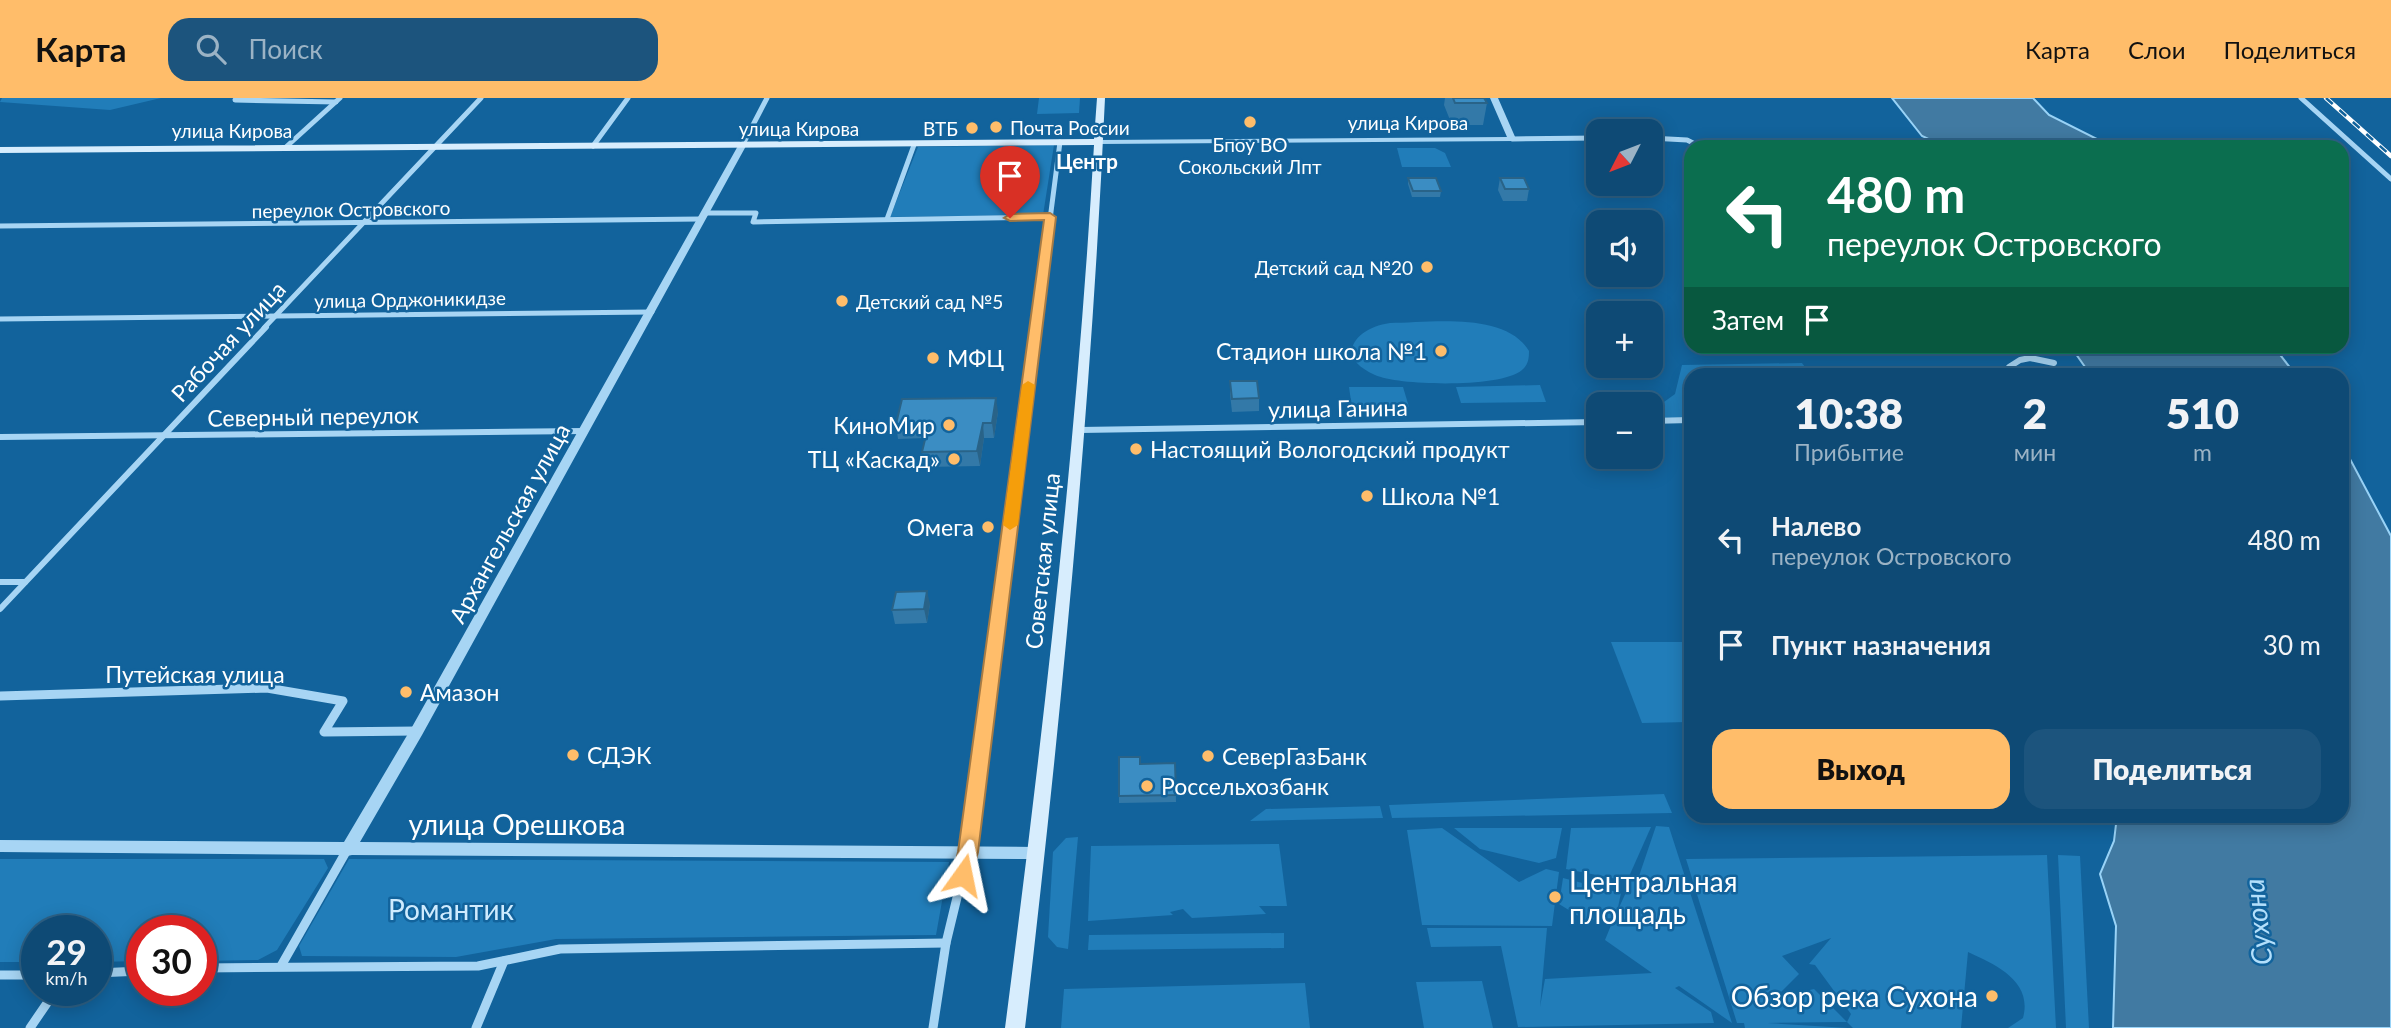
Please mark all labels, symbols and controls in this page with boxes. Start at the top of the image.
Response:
search box [168,18,658,81]
text: Карта [35,29,126,69]
icon: search [192,30,230,68]
text: Поиск [248,33,323,65]
text: Карта [2025,35,2090,64]
text: Слои [2128,35,2185,64]
text: Поделиться [2223,35,2356,64]
street label: улица Кирова [1348,111,1468,134]
marker: Бпоу ВО Сокольский Лпт [1242,114,1258,130]
place label: Почта России [1010,116,1130,139]
street label: улица Кирова [739,117,859,140]
place label: ВТБ [923,117,958,140]
street label: улица Кирова [172,119,292,142]
marker: Почта России [988,119,1004,135]
north arrow [1586,119,1662,196]
map controls [1586,119,1663,469]
marker: ВТБ [964,120,980,136]
place label: Бпоу ВО Сокольский Лпт [1178,133,1322,178]
pin [980,146,1040,218]
district label: Центр [1056,148,1118,173]
icon: arrive [991,157,1029,195]
text: 480 m [1827,165,1965,223]
icon: left [1712,168,1803,259]
street label: переулок Островского [251,196,451,222]
button: sound [1586,210,1663,287]
text: переулок Островского [1827,224,2162,263]
place label: Детский сад №20 [1255,256,1413,279]
marker: Детский сад №20 [1419,259,1435,275]
street label: Рабочая улица [165,275,291,407]
street label: улица Орджоникидзе [314,286,506,312]
place label: Детский сад №5 [856,290,1003,313]
marker: Детский сад №5 [834,293,850,309]
button: + [1586,301,1663,378]
icon: arrive [1798,301,1836,339]
text: Затем [1712,304,1784,336]
place label: Стадион школа №1 [1216,337,1427,365]
marker: Стадион школа №1 [1433,343,1449,359]
place label: МФЦ [947,344,1004,372]
marker: МФЦ [925,350,941,366]
text: 10:38 [1795,388,1903,438]
text: 2 [2023,388,2047,438]
text: 510 [2166,388,2239,438]
button: − [1586,392,1663,469]
street label: улица Ганина [1268,393,1408,423]
street label: Северный переулок [207,400,419,432]
place label: КиноМир [833,411,935,439]
marker: КиноМир [941,417,957,433]
street label: Архангельская улица [443,418,575,628]
place label: Настоящий Вологодский продукт [1150,435,1510,463]
text: Прибытие [1794,438,1904,466]
text: мин [2014,438,2056,466]
text: m [2193,438,2212,466]
marker: Настоящий Вологодский продукт [1128,441,1144,457]
place label: ТЦ «Каскад» [808,445,940,473]
marker: ТЦ «Каскад» [946,451,962,467]
street label: Советская улица [1019,471,1065,651]
place label: Школа №1 [1381,482,1500,510]
marker: Школа №1 [1359,488,1375,504]
text: Налево [1771,510,1861,542]
place label: Омега [907,513,974,541]
marker: Омега [980,519,996,535]
icon: left [1712,521,1750,559]
text: 480 m [2248,524,2321,556]
text: переулок Островского [1771,542,2012,570]
icon: arrive [1712,626,1750,664]
text: Пункт назначения [1771,629,1991,661]
text: 30 m [2263,629,2321,661]
street label: Путейская улица [105,660,285,688]
place label: Амазон [420,678,499,706]
marker: Амазон [398,684,414,700]
button: Выход [1712,729,2010,809]
button: Поделиться [2024,729,2321,809]
place label: СДЭК [587,741,652,769]
place label: СеверГазБанк [1222,742,1367,770]
marker: СДЭК [565,747,581,763]
marker: СеверГазБанк [1200,748,1216,764]
place label: Россельхозбанк [1161,772,1329,800]
marker: Россельхозбанк [1139,778,1155,794]
street label: улица Орешкова [409,807,625,841]
position arrow [926,838,1000,912]
place label: Центральная площадь [1569,864,1738,930]
water label: Сухона [2236,877,2278,967]
marker: Центральная площадь [1547,889,1563,905]
park label: Романтик [388,892,515,926]
speed limit sign: 30 [126,915,217,1006]
text: 29 [46,930,87,972]
text: km/h [45,967,88,989]
place label: Обзор река Сухона [1731,979,1978,1013]
marker: Обзор река Сухона [1984,988,2000,1004]

